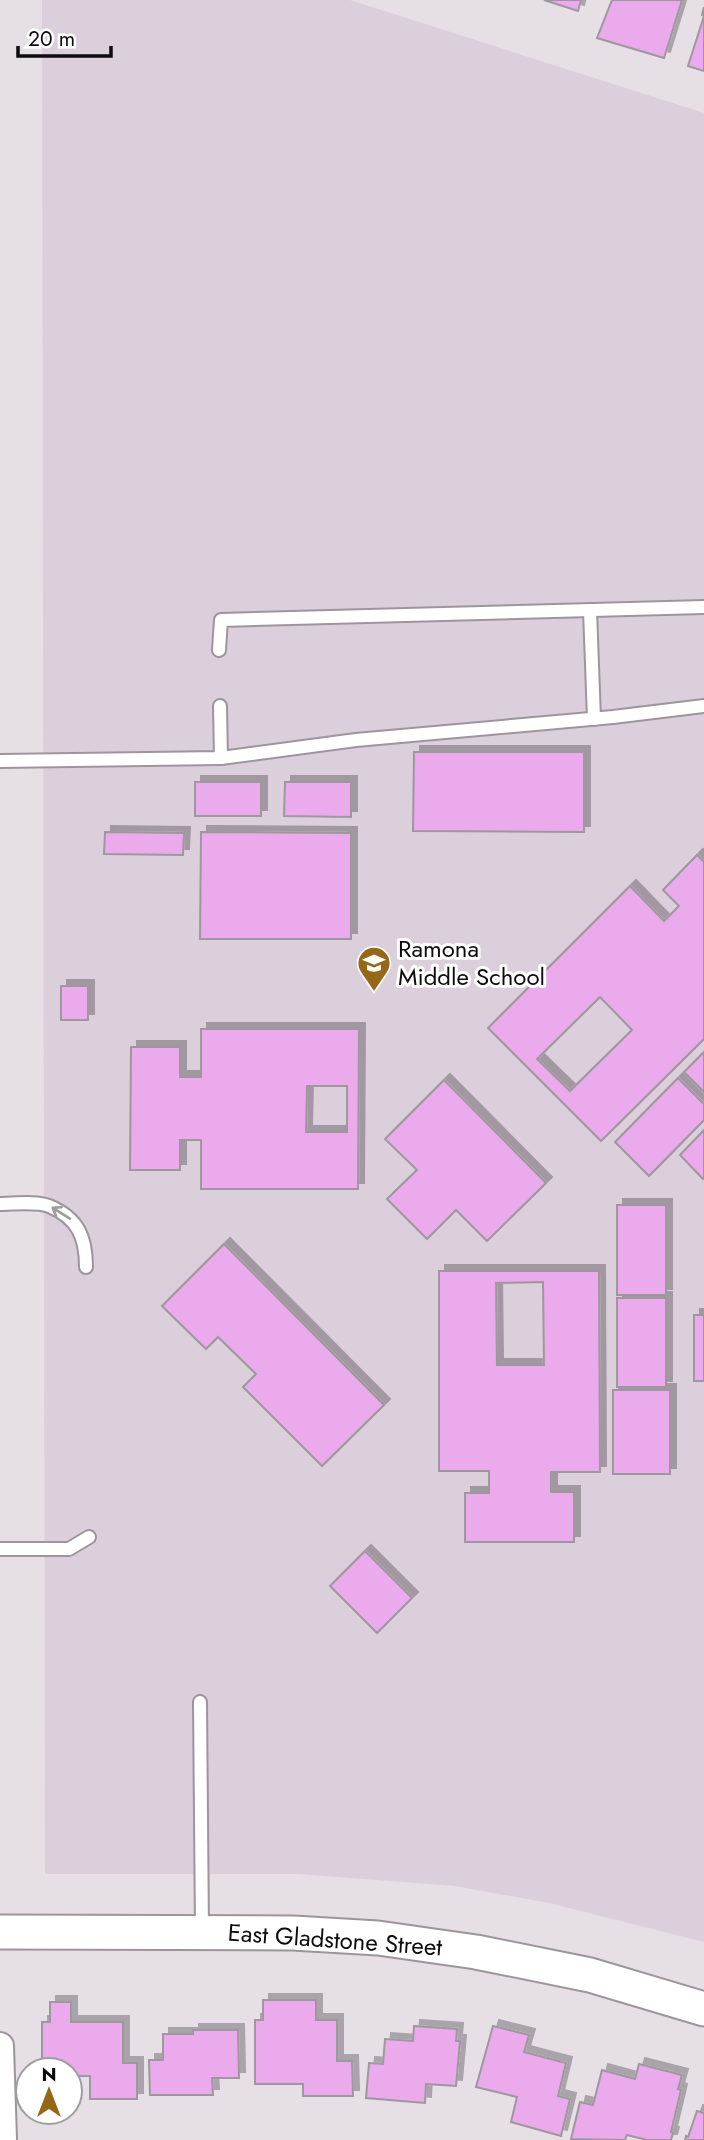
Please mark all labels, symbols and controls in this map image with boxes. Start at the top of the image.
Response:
scale bar [18,14,110,58]
text: 20 m [28,24,75,54]
place label: Ramona Middle School [398,931,545,994]
school or university icon: Ramona Middle School [355,944,393,993]
one-way arrow [52,1206,72,1220]
street label: East Gladstone Street [227,1915,444,1964]
north arrow [14,2056,84,2126]
text: N [41,2061,57,2088]

